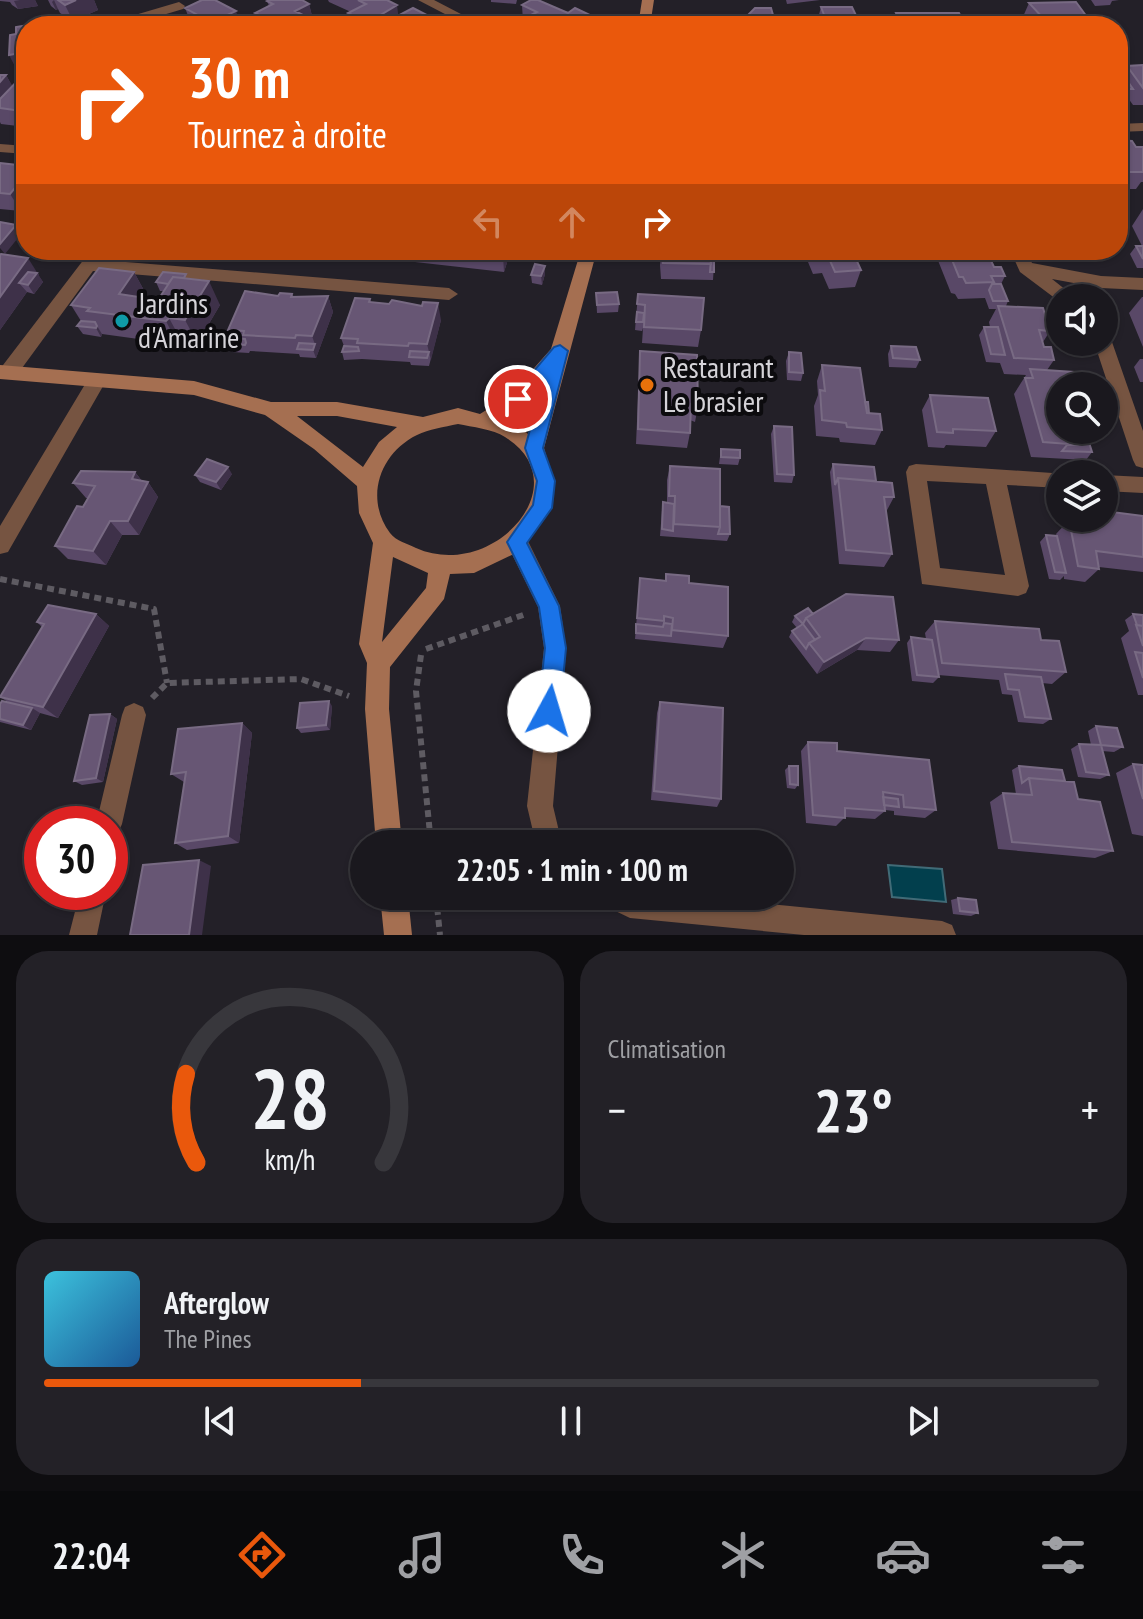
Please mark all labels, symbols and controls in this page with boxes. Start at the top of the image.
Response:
text: 30 m [188,41,290,113]
icon: right [56,48,160,152]
text: Tournez à droite [188,111,387,158]
icon: left [466,200,510,244]
icon: ahead [550,200,594,244]
icon: right [634,200,678,244]
place label: Jardins d'Amarine [137,283,239,356]
map controls [1046,284,1118,532]
button: sound [1046,284,1118,356]
marker: Jardins d'Amarine [113,312,131,330]
place label: Restaurant Le brasier [663,347,774,420]
pin [484,365,552,433]
button: search [1046,372,1118,444]
marker: Restaurant Le brasier [638,376,656,394]
icon: arrive [496,377,540,421]
button: layers [1046,460,1118,532]
position arrow [507,669,591,753]
speed limit sign: 30 [24,806,128,910]
text: 22:05 · 1 min · 100 m [456,850,688,889]
text: Climatisation [608,1032,726,1065]
text: 28 [250,1044,330,1152]
text: 23° [814,1071,893,1149]
text: − [608,1081,626,1138]
text: + [1081,1081,1099,1138]
text: km/h [264,1141,315,1178]
text: Afterglow [164,1283,269,1322]
text: The Pines [164,1322,252,1355]
icon: previous [198,1399,242,1443]
icon: pause [549,1399,593,1443]
icon: next [901,1399,945,1443]
icon: directions [234,1527,290,1583]
icon: music [394,1527,450,1583]
icon: phone [554,1527,610,1583]
icon: climate [715,1527,771,1583]
icon: car [875,1527,931,1583]
icon: filters [1035,1527,1091,1583]
text: 22:04 [52,1532,130,1579]

